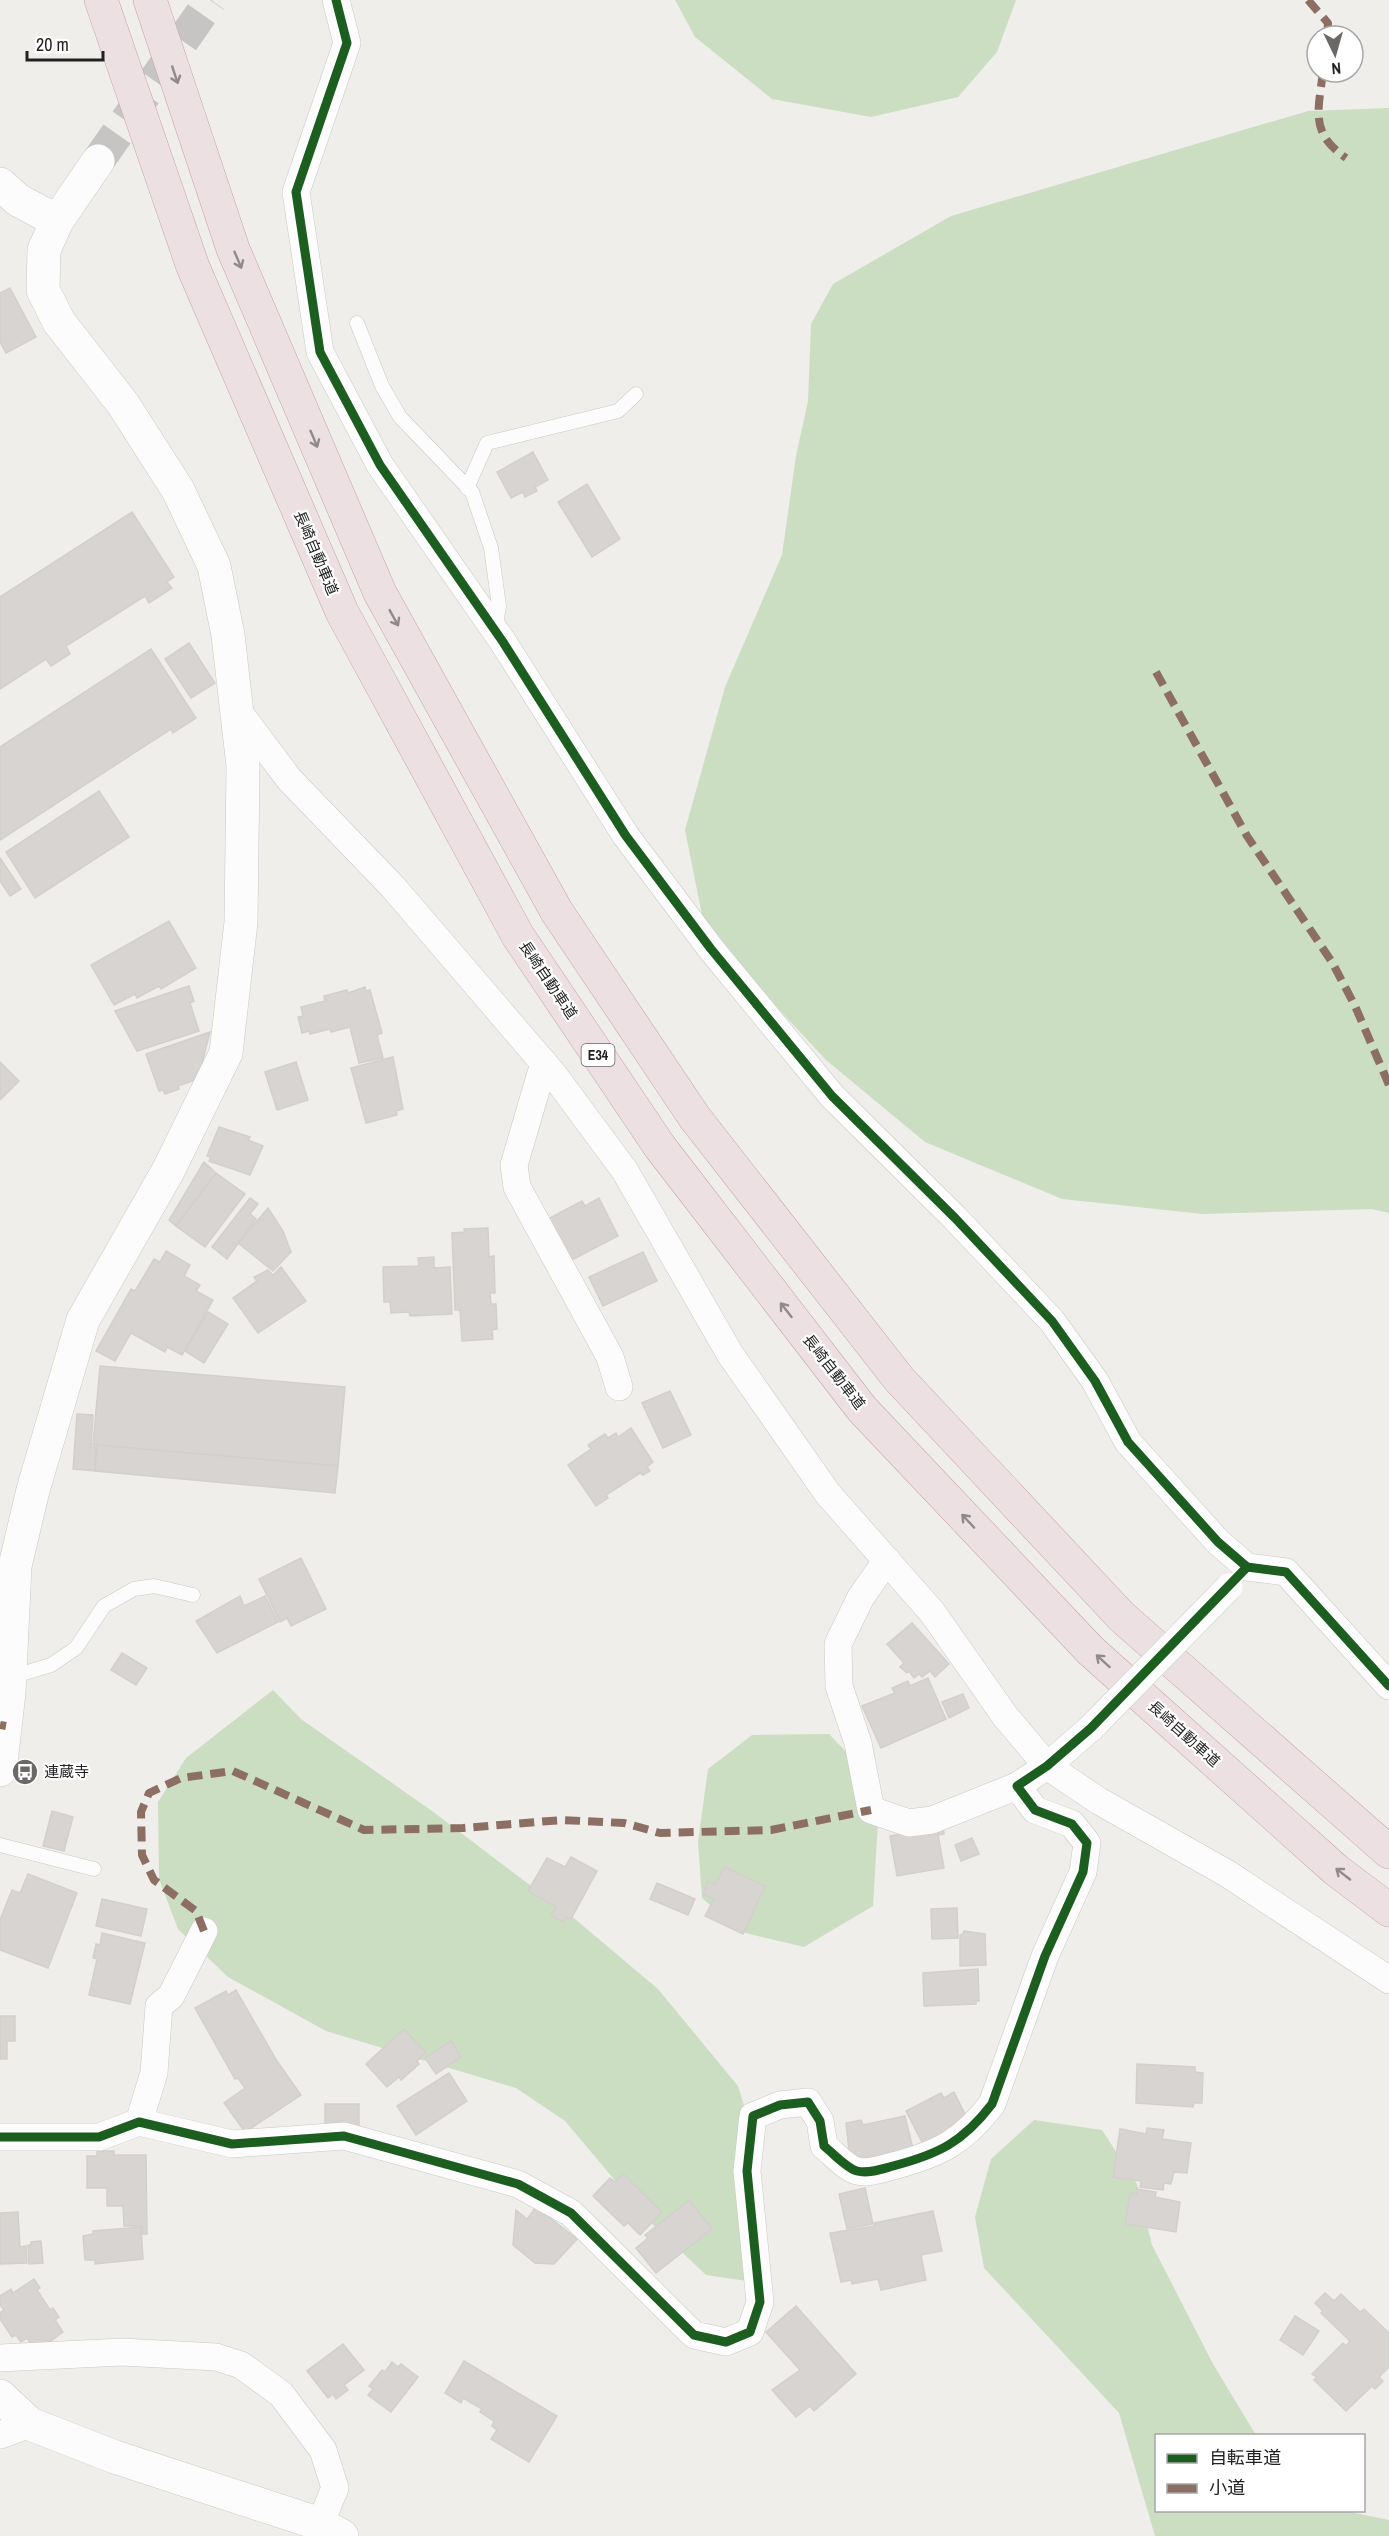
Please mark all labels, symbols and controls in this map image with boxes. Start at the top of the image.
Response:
scale bar [27,24,104,62]
north arrow [1305,24,1365,84]
text: 20 m [36,32,69,57]
text: N [1331,58,1342,80]
one-way arrow [171,65,182,84]
one-way arrow [233,250,244,269]
one-way arrow [309,430,321,448]
street label: 長崎自動車道 [289,507,344,598]
one-way arrow [389,608,400,626]
street label: 長崎自動車道 [515,937,582,1023]
road number: E34 [582,1044,614,1066]
one-way arrow [779,1302,792,1318]
street label: 長崎自動車道 [798,1330,870,1414]
one-way arrow [960,1513,975,1528]
one-way arrow [1095,1654,1110,1668]
street label: 長崎自動車道 [1144,1696,1225,1772]
bus stop icon: 連蔵寺 [10,1757,40,1787]
place label: 連蔵寺 [44,1761,89,1782]
one-way arrow [1335,1868,1351,1881]
legend [1155,2434,1365,2512]
text: 自転車道 [1209,2445,1281,2470]
text: 小道 [1209,2475,1245,2500]

